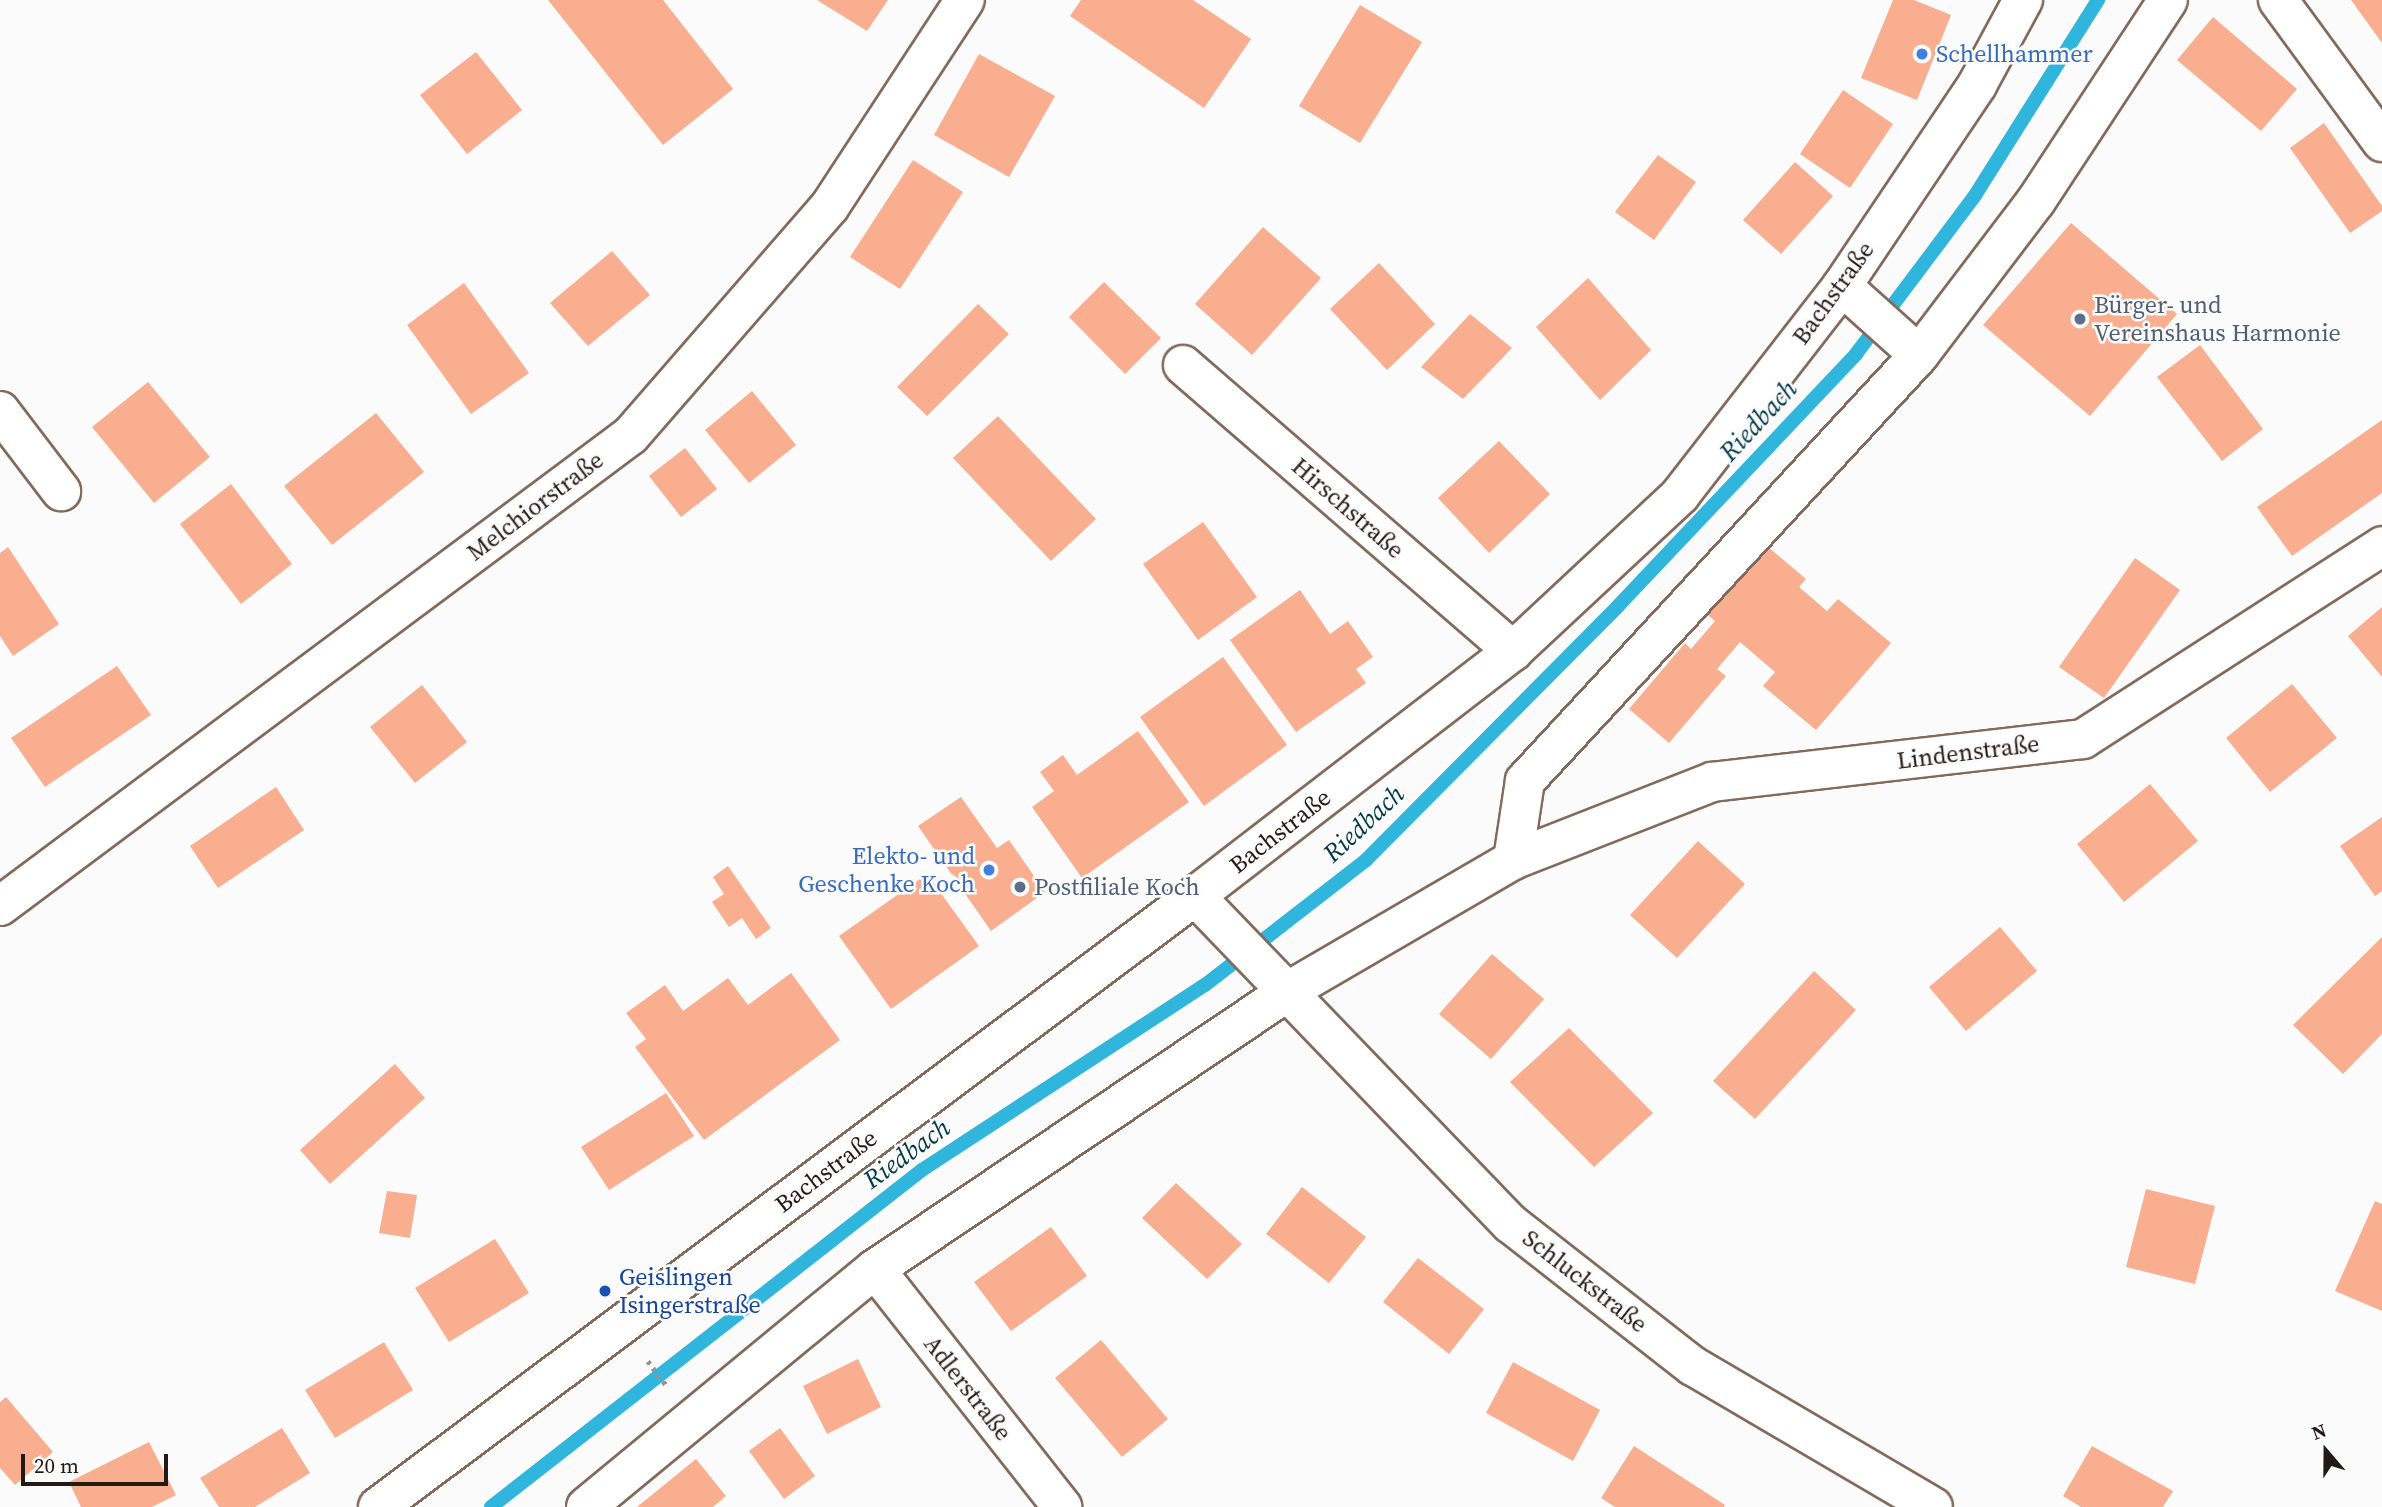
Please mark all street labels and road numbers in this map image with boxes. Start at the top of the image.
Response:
street label: Bachstraße [1786,236,1880,350]
street label: Melchiorstraße [461,445,609,567]
street label: Hirschstraße [1286,452,1410,564]
street label: Lindenstraße [1895,729,2041,775]
street label: Bachstraße [1224,783,1336,879]
street label: Bachstraße [769,1123,883,1219]
street label: Schluckstraße [1517,1224,1653,1338]
street label: Adlerstraße [918,1330,1018,1446]

